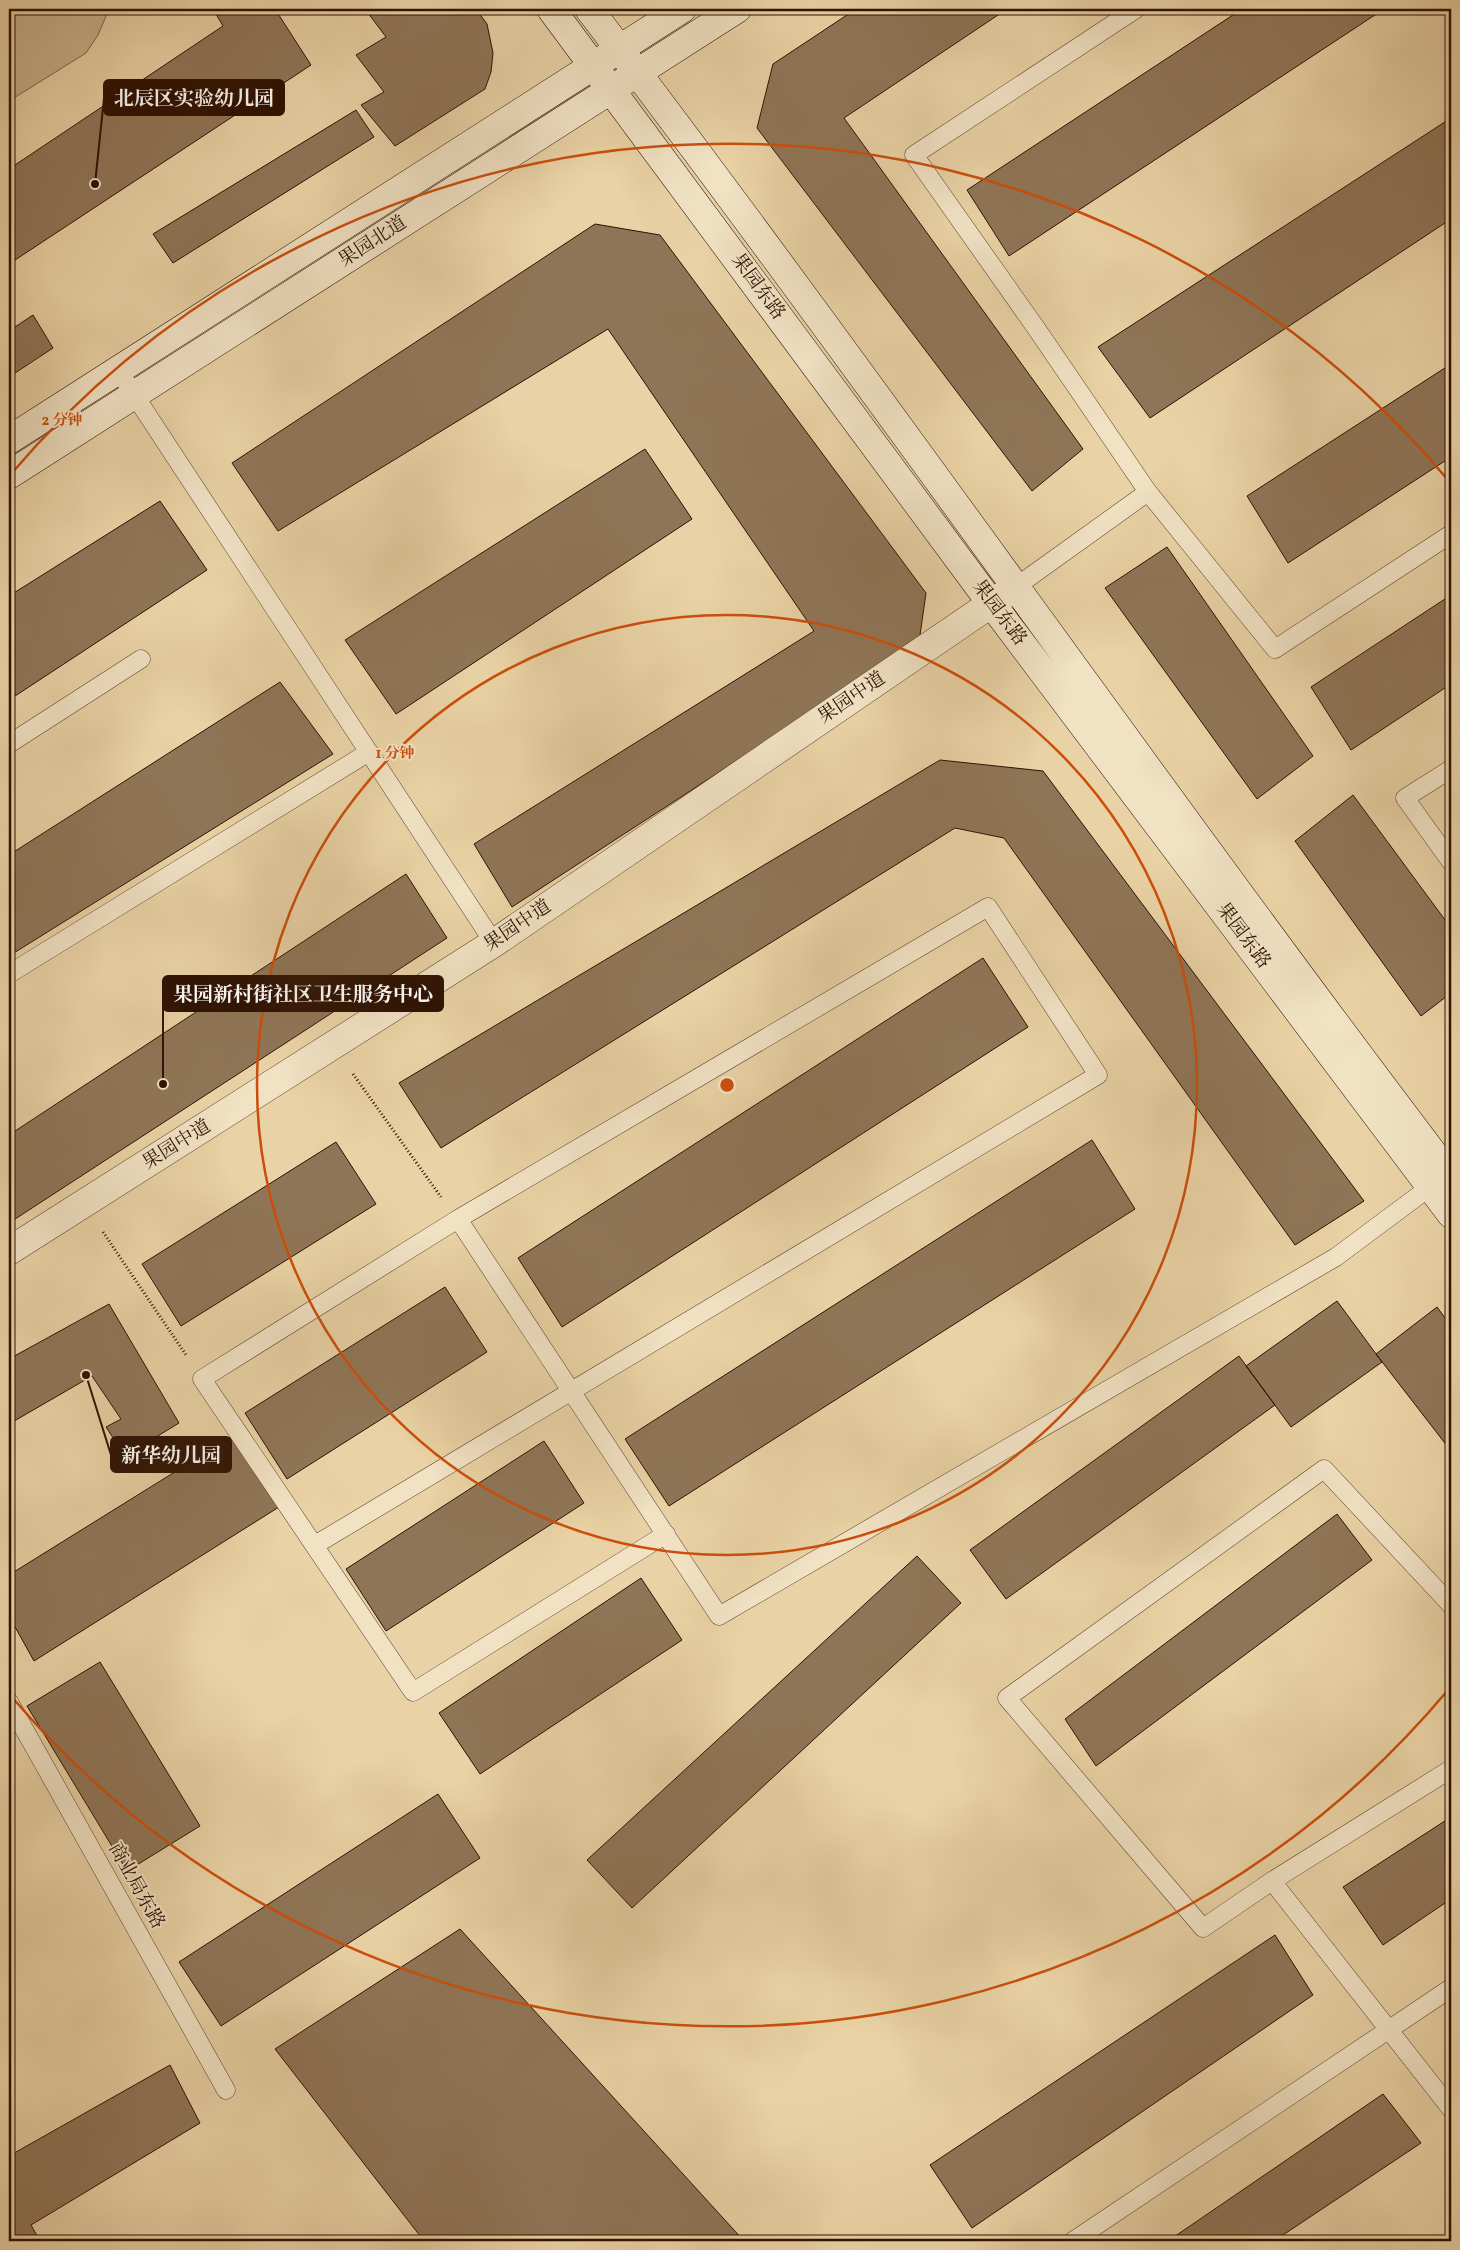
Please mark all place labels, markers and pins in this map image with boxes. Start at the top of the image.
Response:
callout: 北辰区实验幼儿园 [104,80,284,115]
callout: 果园新村街社区卫生服务中心 [163,976,443,1011]
centre of rings [718,1076,736,1094]
callout: 新华幼儿园 [111,1437,231,1472]

